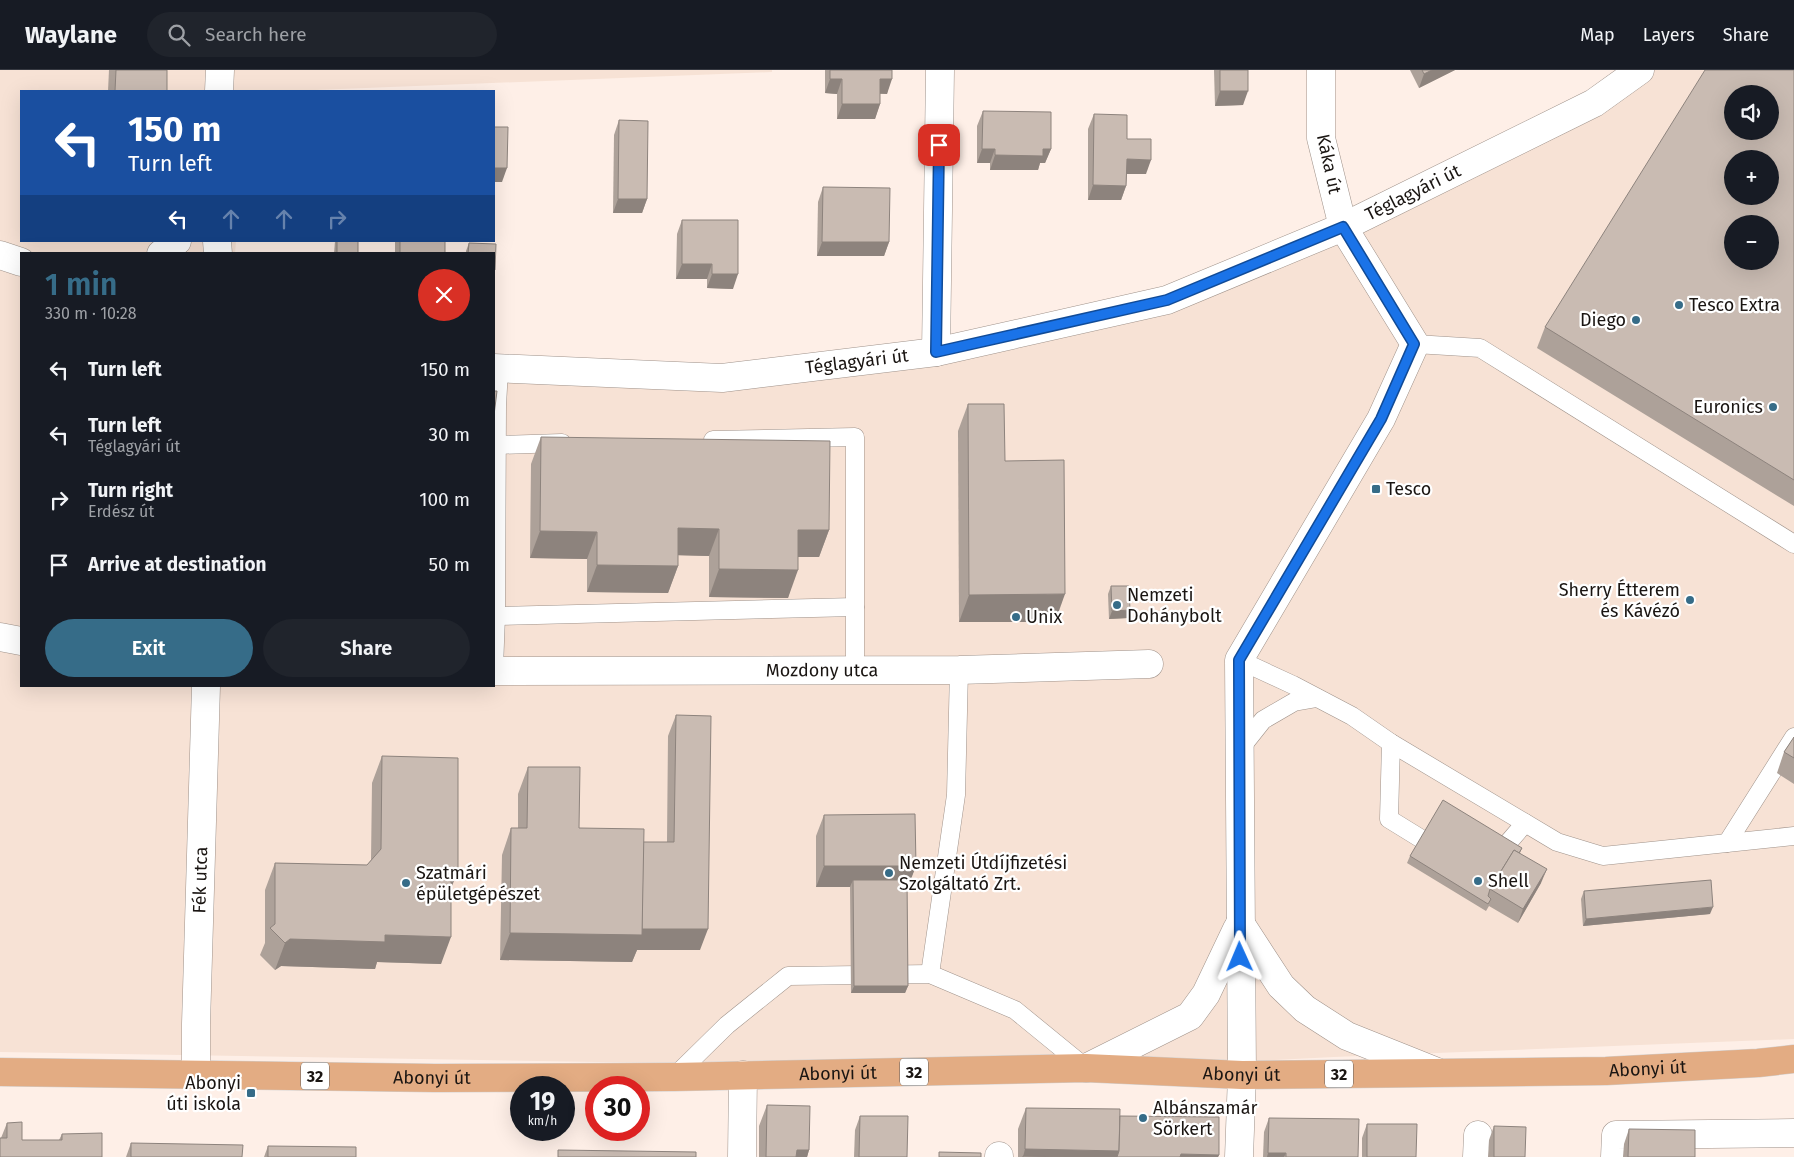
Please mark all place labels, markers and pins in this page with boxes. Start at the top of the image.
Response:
pin [918,124,960,166]
place label: Tesco Extra [1689,294,1780,316]
marker: Tesco Extra [1673,299,1685,311]
place label: Diego [1580,309,1626,331]
marker: Diego [1630,314,1642,326]
place label: Euronics [1694,396,1763,418]
marker: Euronics [1767,401,1779,413]
place label: Tesco [1386,478,1431,500]
marker: Tesco [1370,483,1382,495]
place label: Sherry Étterem és Kávézó [1559,578,1680,622]
place label: Nemzeti Dohánybolt [1127,584,1222,627]
marker: Sherry Étterem és Kávézó [1684,594,1696,606]
marker: Nemzeti Dohánybolt [1111,599,1123,611]
place label: Unix [1026,606,1063,628]
marker: Unix [1010,611,1022,623]
place label: Nemzeti Útdíjfizetési Szolgáltató Zrt. [899,851,1067,895]
place label: Szatmári épületgépészet [416,862,541,905]
marker: Nemzeti Útdíjfizetési Szolgáltató Zrt. [883,867,895,879]
place label: Shell [1488,870,1529,892]
marker: Shell [1472,875,1484,887]
marker: Szatmári épületgépészet [400,877,412,889]
place label: Abonyi úti iskola [166,1072,241,1115]
marker: Abonyi úti iskola [245,1087,257,1099]
place label: Albánszamár Sörkert [1153,1097,1257,1140]
marker: Albánszamár Sörkert [1137,1112,1149,1124]

